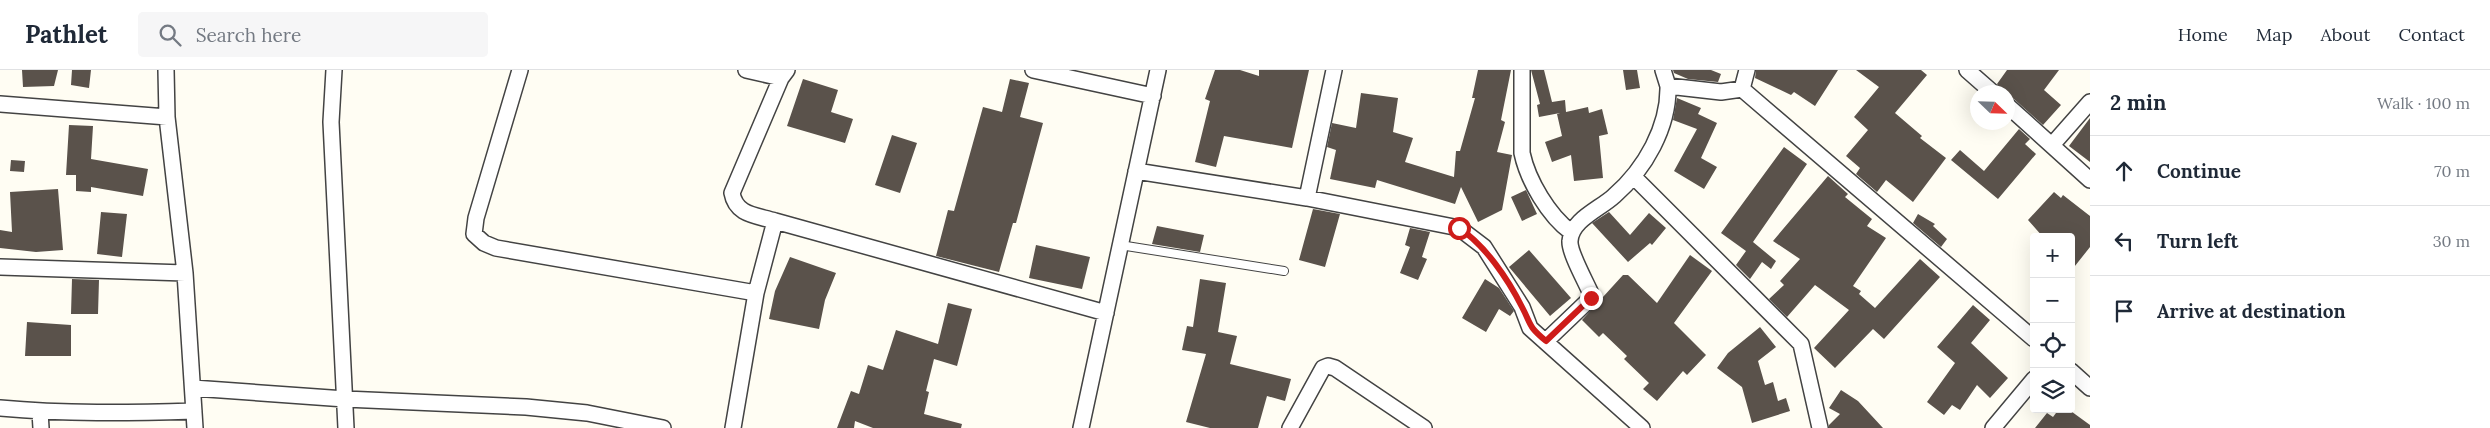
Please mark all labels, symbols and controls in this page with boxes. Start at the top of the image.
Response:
search box [138,12,488,57]
text: Pathlet [25,19,108,50]
icon: search [156,21,184,49]
text: Search here [196,23,301,47]
text: Home [2178,23,2228,46]
text: Map [2256,23,2292,46]
text: About [2320,23,2370,46]
text: Contact [2398,23,2465,46]
north arrow [1970,85,2015,130]
text: 2 min [2110,89,2166,116]
text: Walk · 100 m [2377,93,2470,113]
icon: ahead [2110,157,2138,185]
text: Continue [2157,159,2241,183]
text: 70 m [2434,161,2470,181]
route start [1448,217,1471,240]
icon: left [2110,227,2138,255]
text: Turn left [2157,229,2238,253]
text: 30 m [2433,231,2470,251]
map controls [2030,233,2075,413]
button: + [2030,233,2075,278]
button: − [2030,278,2075,323]
route end [1580,287,1603,310]
icon: arrive [2110,297,2138,325]
text: Arrive at destination [2157,299,2346,323]
button: locate [2030,323,2075,368]
button: layers [2030,368,2075,413]

